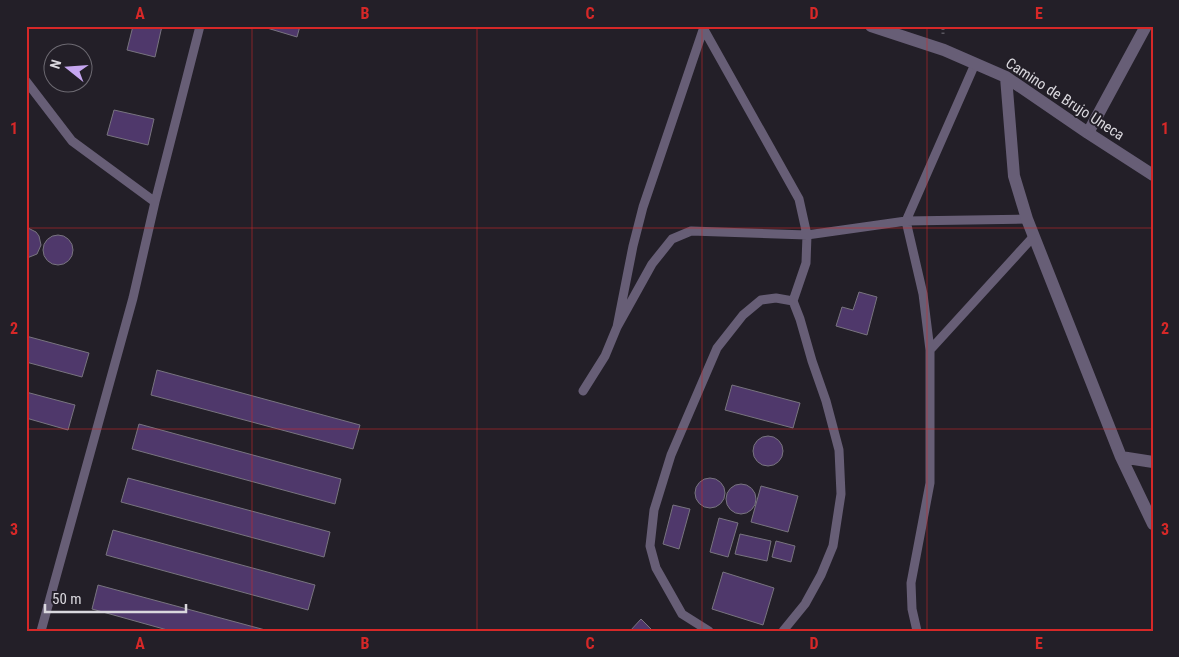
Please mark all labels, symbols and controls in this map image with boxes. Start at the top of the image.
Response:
text: A [135,4,145,23]
text: B [361,4,370,23]
text: C [585,4,595,23]
text: D [809,4,819,23]
text: E [1035,4,1043,23]
north arrow [42,42,92,92]
street label: Camino de Brujo Uneca [1002,54,1128,144]
text: N [47,58,64,71]
text: 1 [10,119,18,138]
text: 1 [1161,119,1169,138]
text: 2 [10,319,18,338]
text: 2 [1161,319,1169,338]
text: 3 [10,520,18,539]
text: 3 [1161,520,1169,539]
scale bar [45,582,186,614]
text: 50 m [52,590,82,608]
text: A [135,634,145,653]
text: B [361,634,370,653]
text: C [585,634,595,653]
text: D [809,634,819,653]
text: E [1035,634,1043,653]

